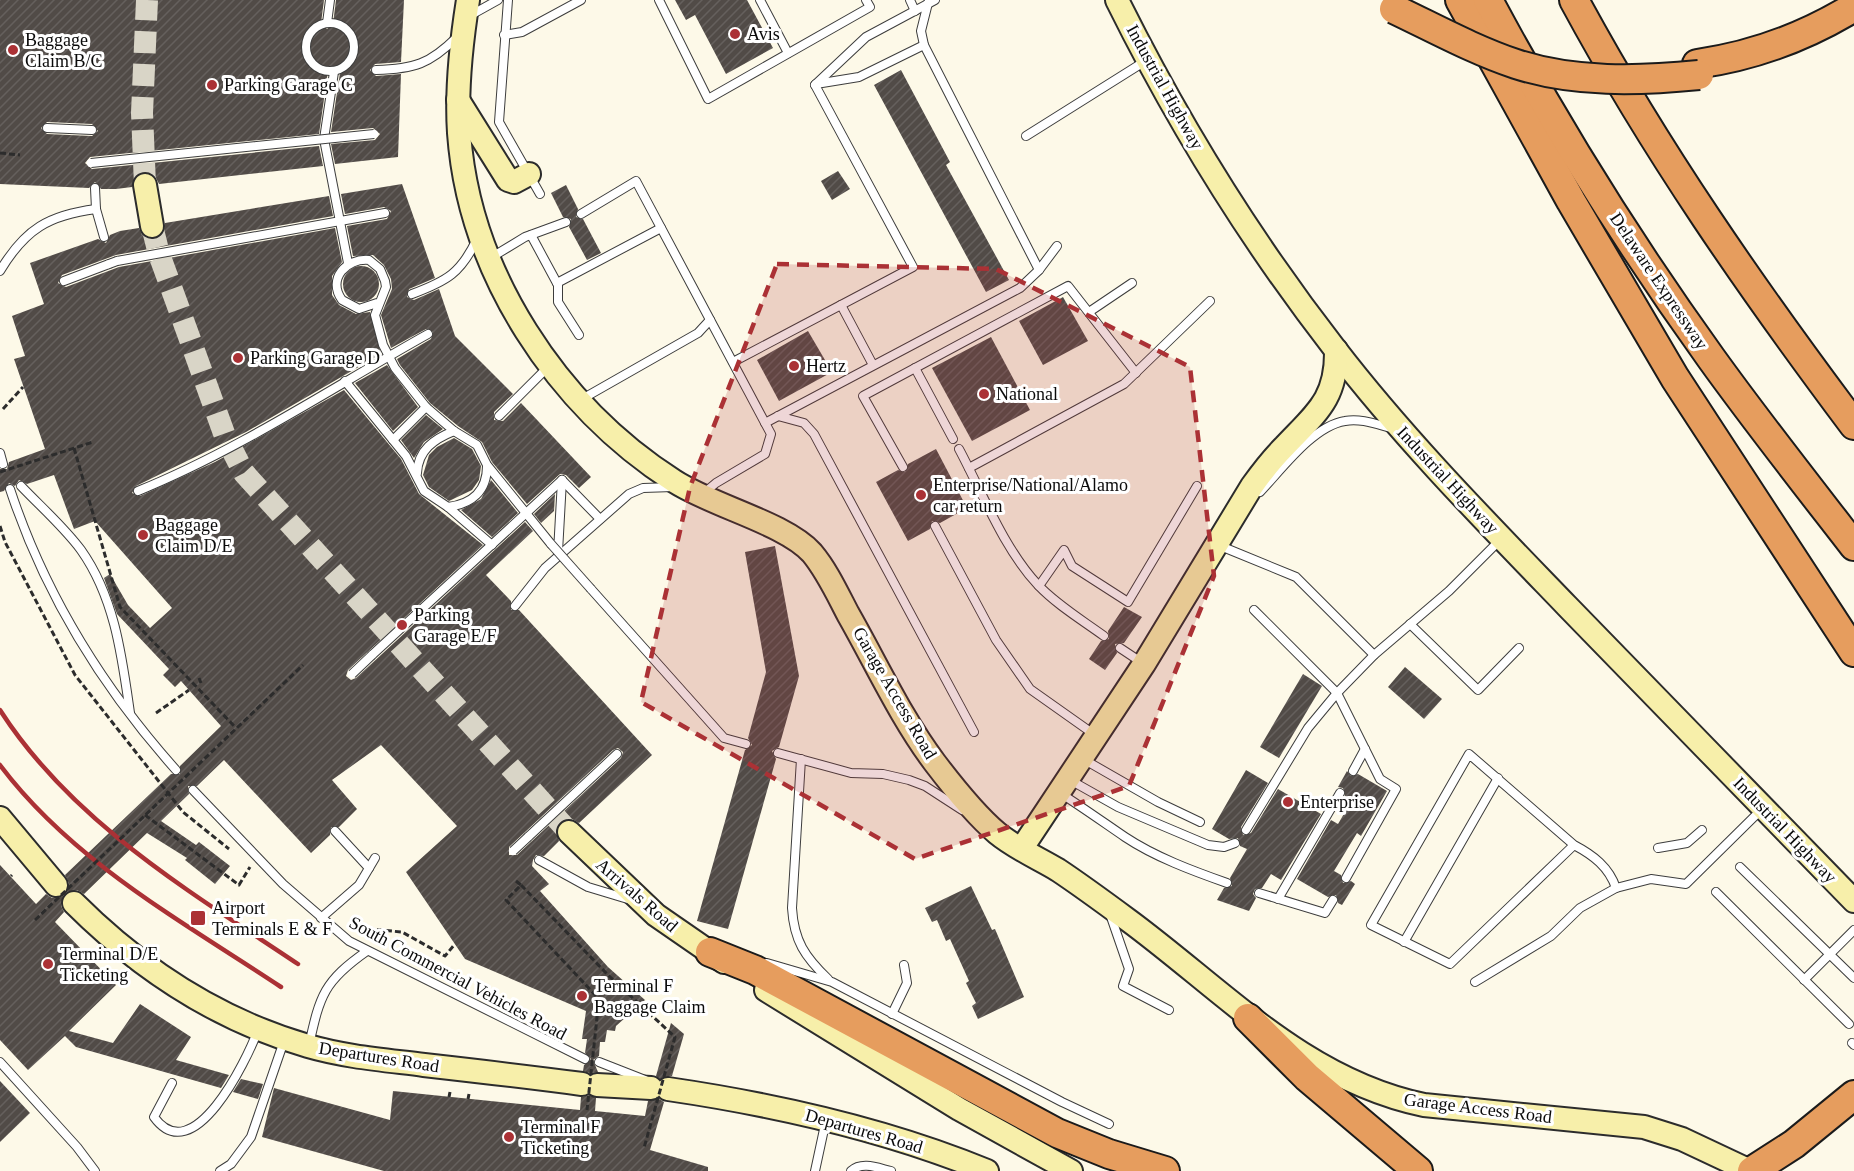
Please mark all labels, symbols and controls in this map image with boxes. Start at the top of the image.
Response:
street label: Industrial Highway [1122,21,1208,153]
place label: Avis [747,24,780,44]
marker: Avis [728,27,742,41]
place label: Baggage Claim B/C [25,30,103,71]
marker: Baggage Claim B/C [6,43,20,57]
place label: Parking Garage C [224,75,353,95]
marker: Parking Garage C [205,78,219,92]
street label: Delaware Expressway [1606,209,1712,353]
place label: Parking Garage D [250,348,380,368]
marker: Parking Garage D [231,351,245,365]
place label: Hertz [806,356,846,376]
marker: Hertz [787,359,801,373]
place label: National [996,384,1058,404]
marker: National [977,387,991,401]
street label: Industrial Highway [1393,422,1503,538]
place label: Enterprise/National/Alamo car return [933,475,1128,516]
marker: Enterprise/National/Alamo car return [914,488,928,502]
place label: Baggage Claim D/E [155,515,233,556]
marker: Baggage Claim D/E [136,528,150,542]
place label: Parking Garage E/F [414,605,496,646]
marker: Parking Garage E/F [395,618,409,632]
street label: Garage Access Road [849,624,941,762]
street label: Industrial Highway [1729,773,1841,887]
place label: Enterprise [1300,792,1374,812]
marker: Enterprise [1281,795,1295,809]
street label: Arrivals Road [592,854,682,936]
place label: Airport Terminals E & F [212,898,332,939]
marker: Airport Terminals E & F [189,909,207,927]
street label: South Commercial Vehicles Road [346,912,570,1044]
place label: Terminal D/E Ticketing [60,944,158,985]
marker: Terminal D/E Ticketing [41,957,55,971]
place label: Terminal F Baggage Claim [594,976,705,1017]
marker: Terminal F Baggage Claim [575,989,589,1003]
street label: Departures Road [317,1038,441,1076]
street label: Garage Access Road [1403,1089,1553,1127]
street label: Departures Road [803,1105,925,1157]
place label: Terminal F Ticketing [521,1117,600,1158]
marker: Terminal F Ticketing [502,1130,516,1144]

